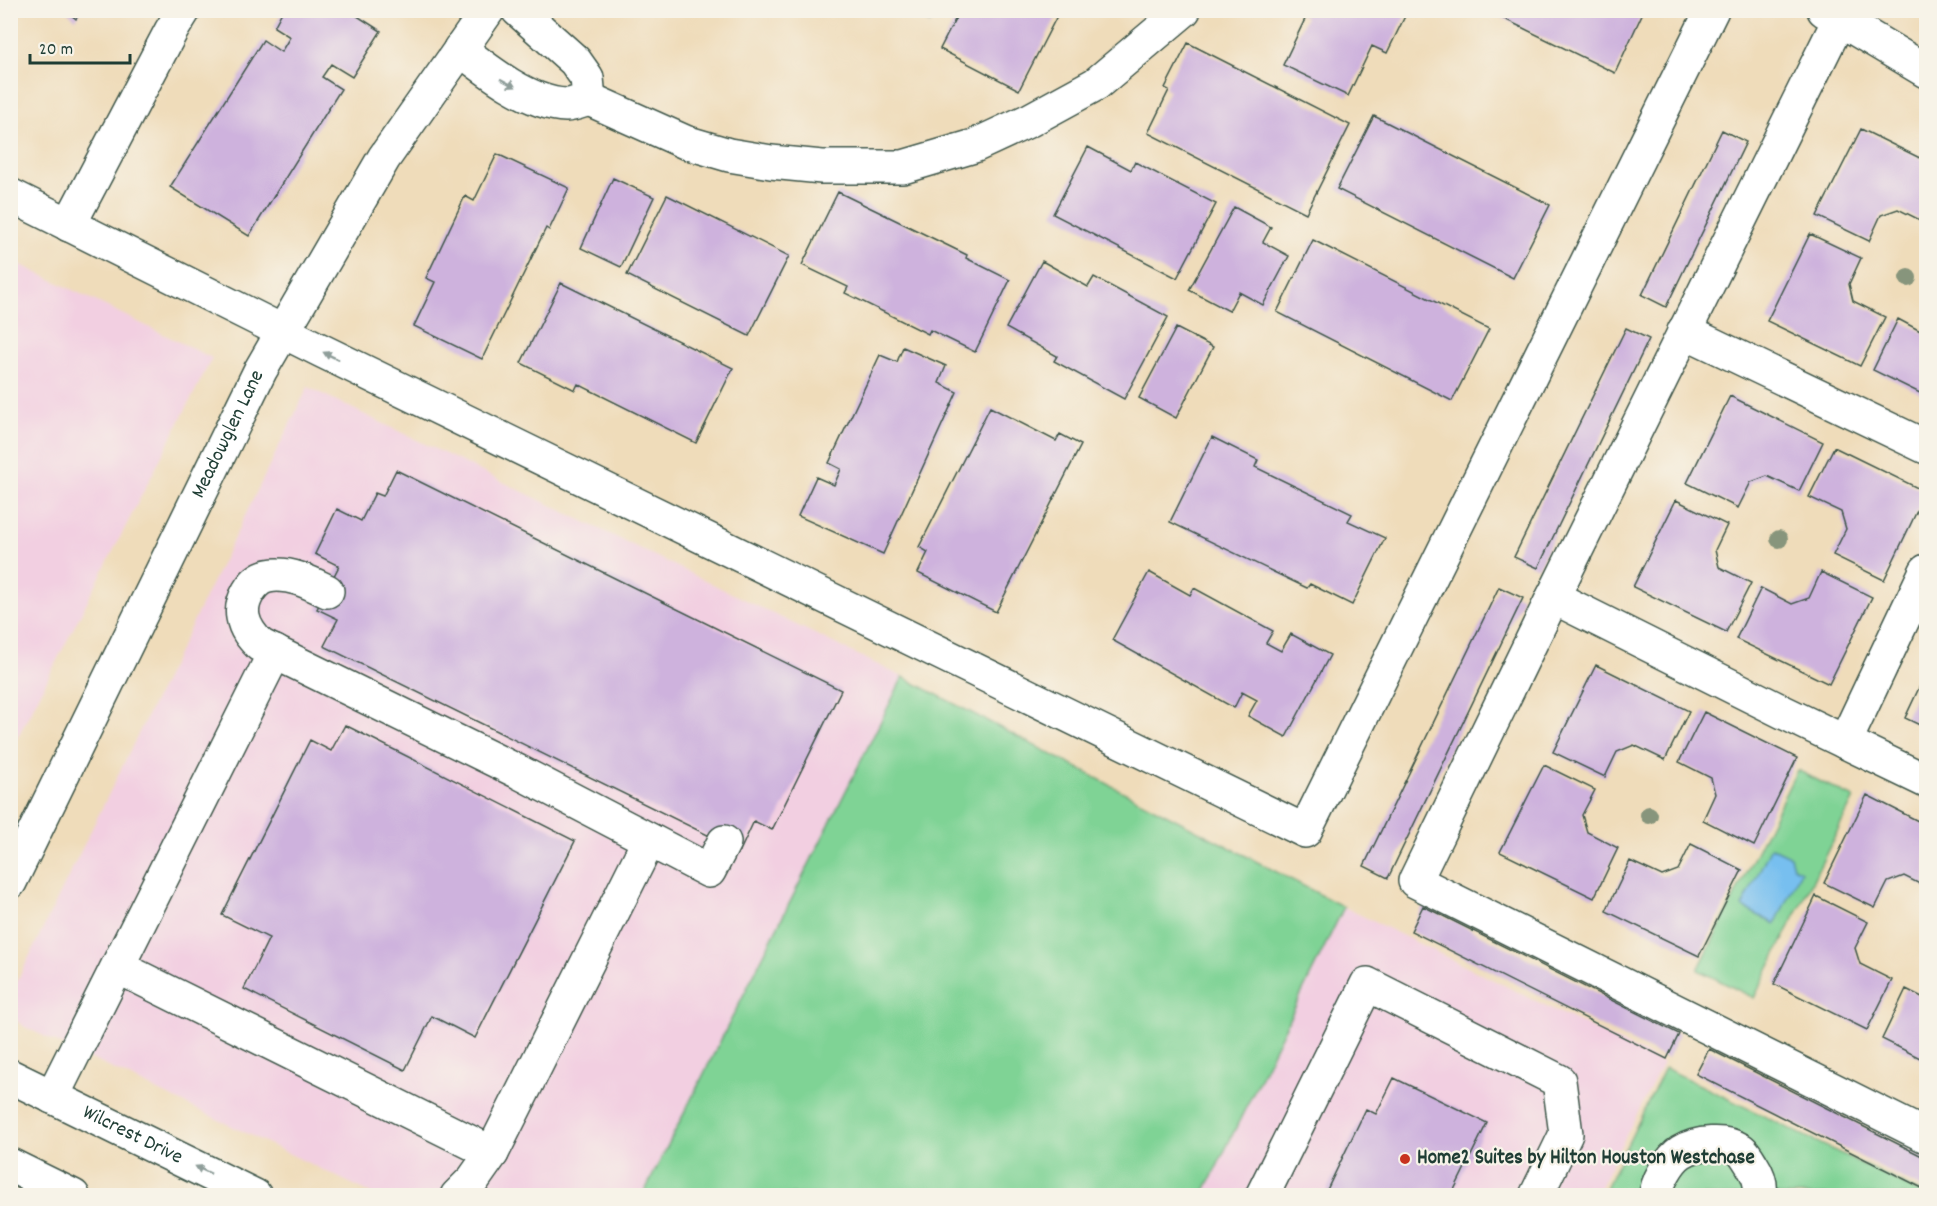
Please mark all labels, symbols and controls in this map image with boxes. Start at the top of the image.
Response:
scale bar [30,27,130,65]
text: 20 m [39,38,73,63]
one-way arrow [500,78,517,88]
one-way arrow [322,351,339,360]
street label: Meadowglen Lane [185,365,273,504]
street label: Wilcrest Drive [77,1099,187,1173]
place label: Home2 Suites by Hilton Houston Westchase [1417,1144,1755,1174]
marker: Home2 Suites by Hilton Houston Westchase [1398,1152,1412,1166]
one-way arrow [194,1166,211,1175]

